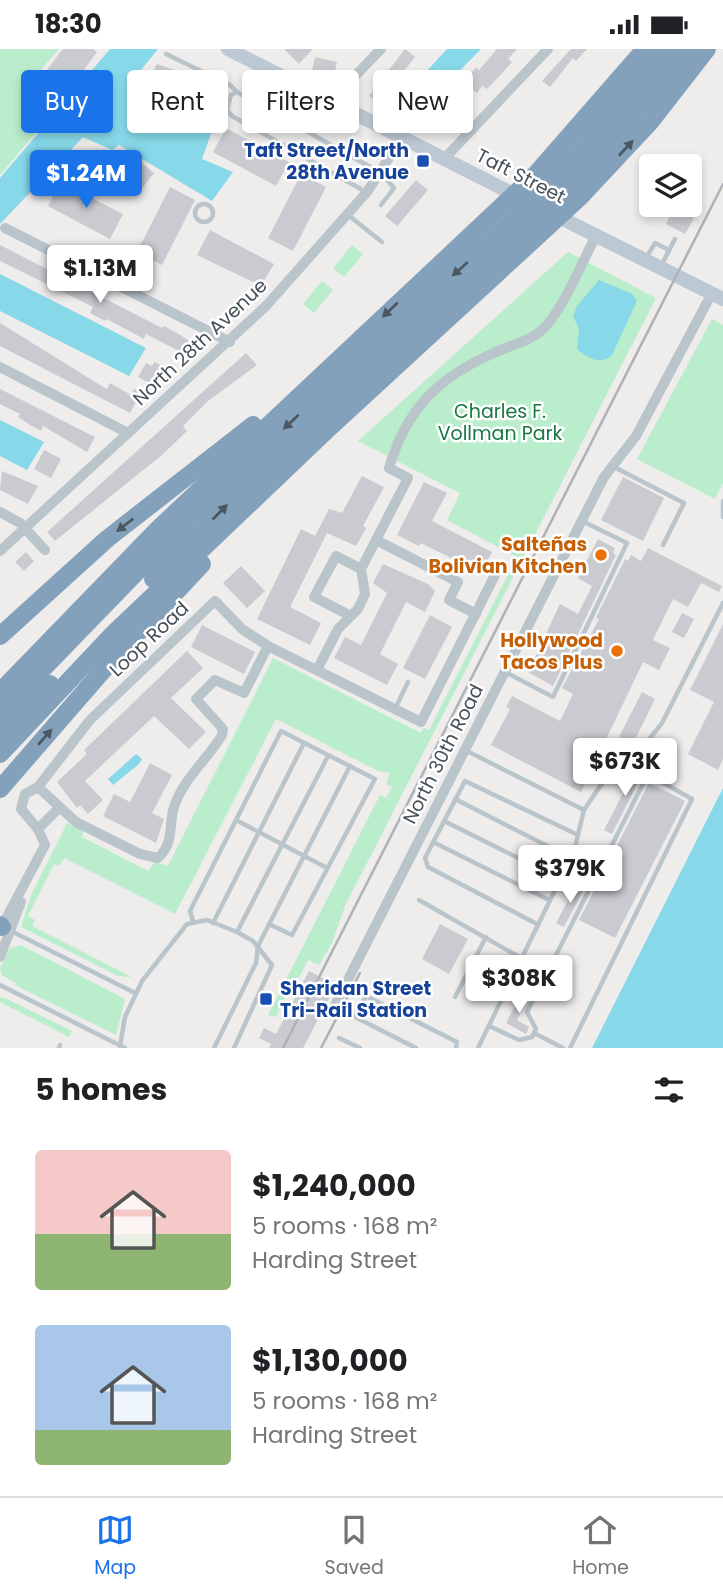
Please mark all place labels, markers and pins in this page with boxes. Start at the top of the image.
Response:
place label: Taft Street/North 28th Avenue [244,137,409,186]
pin: $1.24M [29,151,143,210]
marker: Taft Street/North 28th Avenue [415,153,431,169]
pin: $1.13M [43,245,157,305]
place label: Salteñas Bolivian Kitchen [429,531,587,580]
marker: Salteñas Bolivian Kitchen [593,547,609,563]
place label: Hollywood Tacos Plus [500,627,603,676]
marker: Hollywood Tacos Plus [609,643,625,659]
pin: $673K [576,739,674,798]
pin: $379K [521,845,619,905]
pin: $308K [470,955,568,1015]
place label: Sheridan Street Tri-Rail Station [280,975,432,1024]
marker: Sheridan Street Tri-Rail Station [258,991,274,1007]

